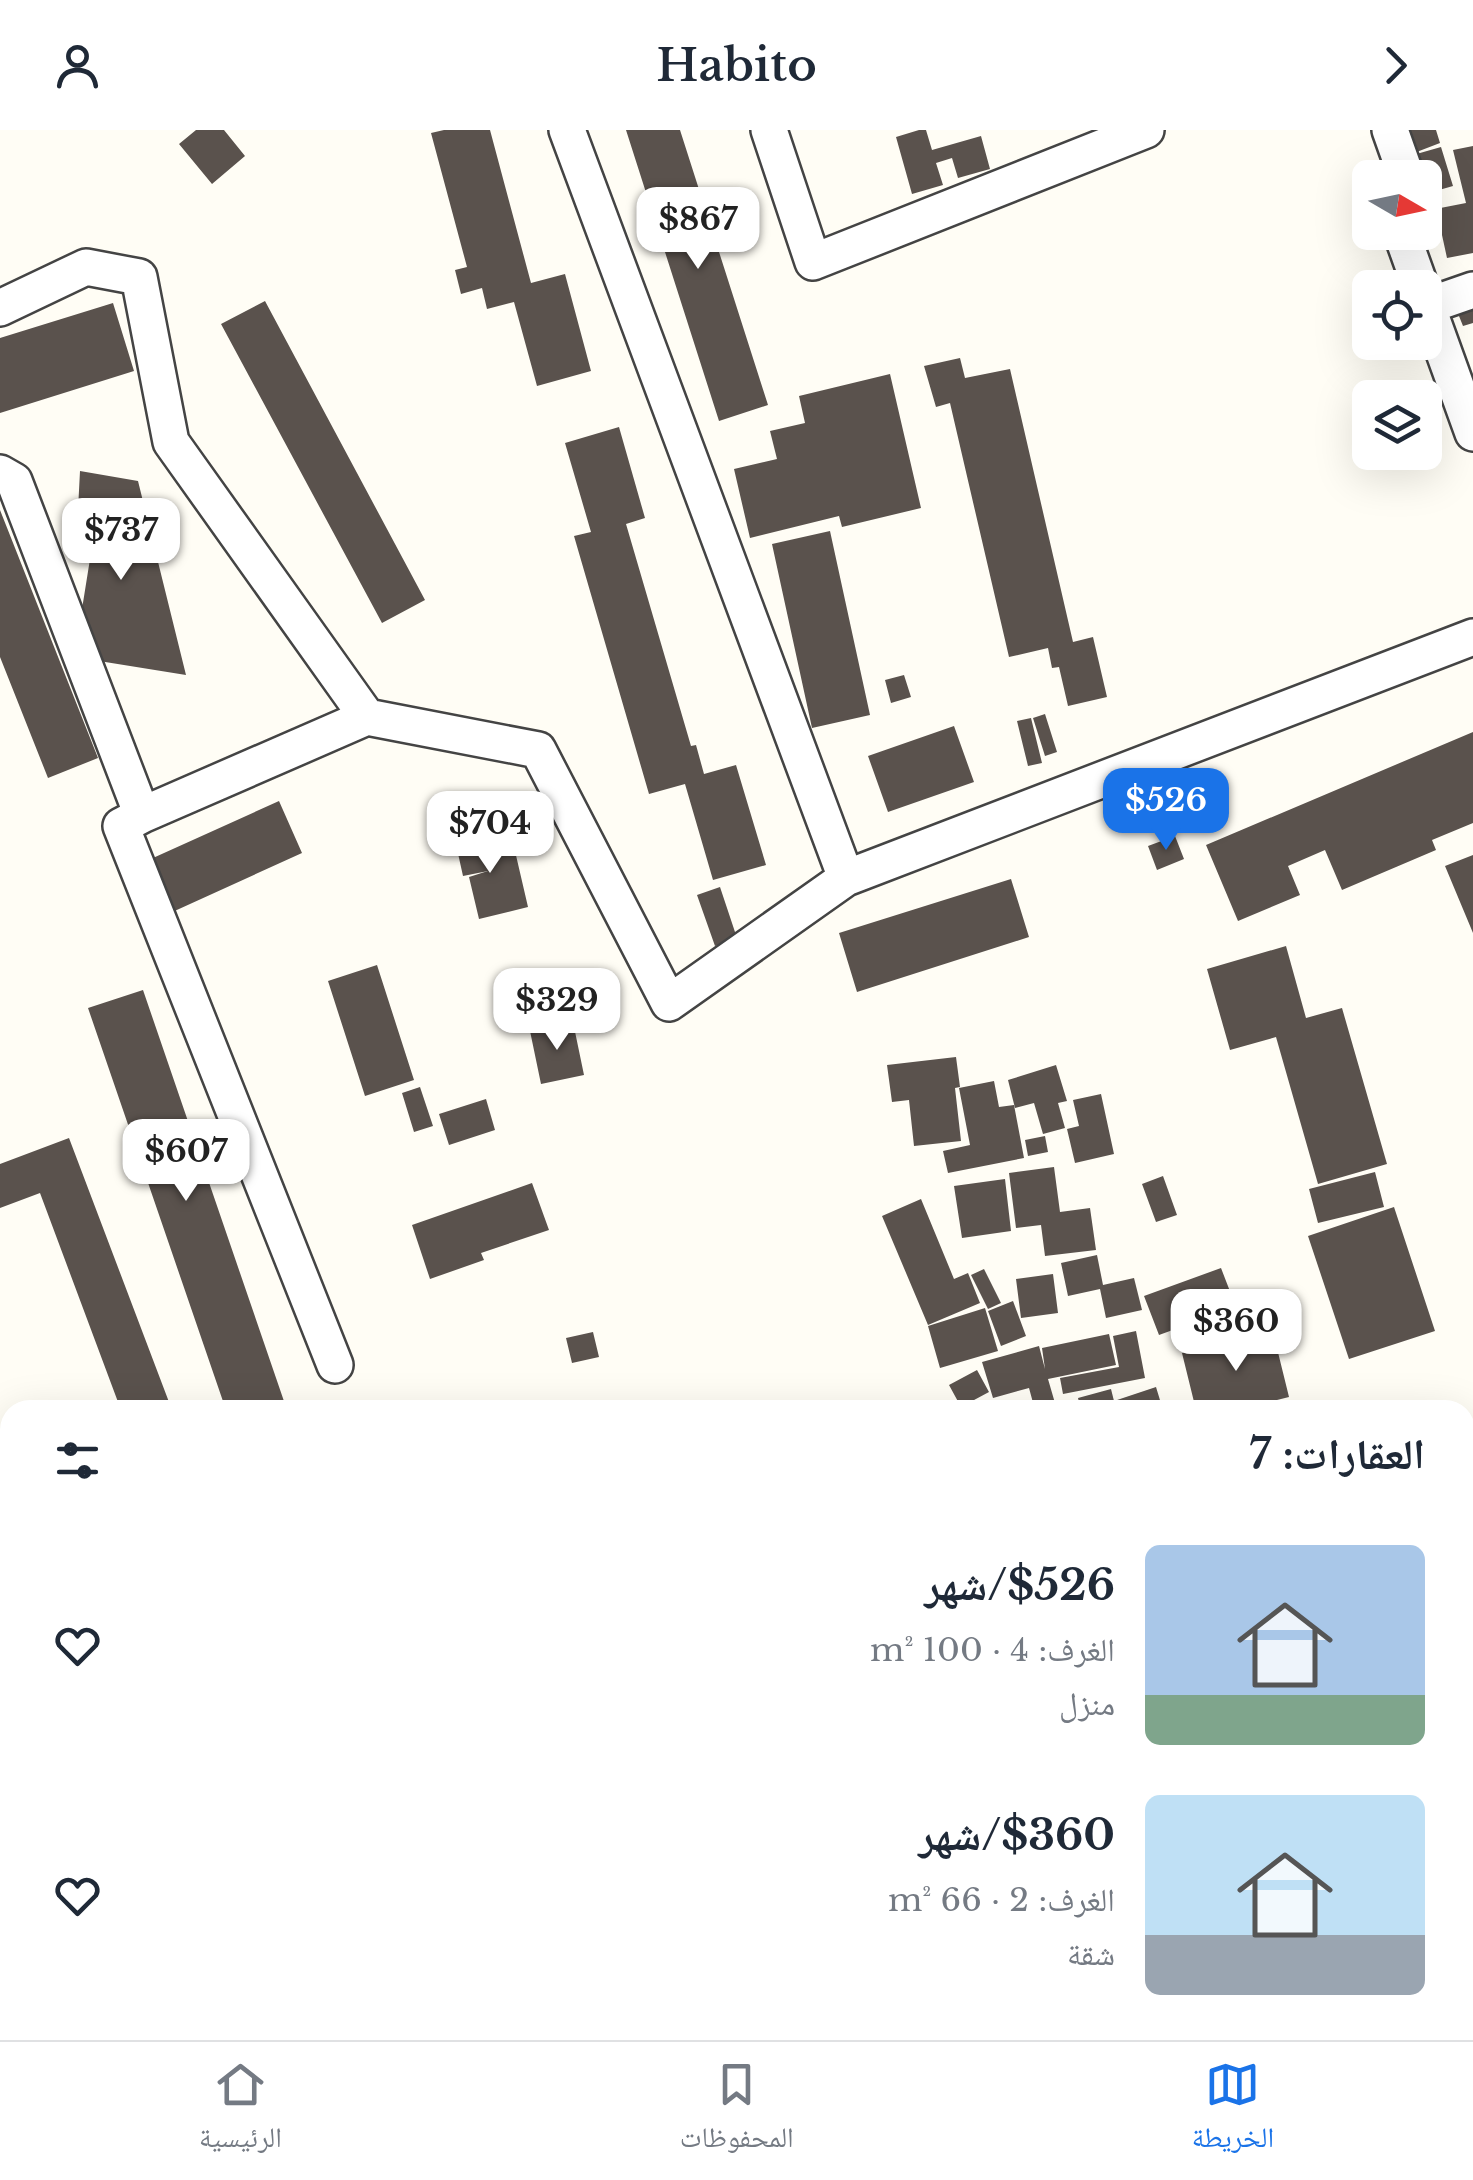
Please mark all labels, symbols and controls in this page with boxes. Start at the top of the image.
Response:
text: Habito [656,37,817,93]
icon: person [50,38,105,93]
icon: forward [1368,38,1423,93]
north arrow [1352,160,1442,250]
map controls [1352,160,1442,470]
pin: $867 [639,187,757,272]
text: $867 [658,199,738,239]
button: locate [1352,270,1442,360]
button: layers [1352,380,1442,470]
pin: $737 [62,498,180,583]
text: $737 [84,510,158,550]
pin: $526 [1107,768,1225,853]
text: $526 [1125,780,1207,820]
pin: $704 [431,791,549,876]
text: $704 [449,803,531,843]
pin: $329 [498,968,616,1053]
text: $329 [515,980,599,1020]
pin: $607 [127,1119,245,1204]
text: $607 [145,1131,227,1171]
pin: $360 [1177,1289,1295,1374]
text: $360 [1193,1301,1279,1341]
text: العقارات: 7 [1249,1428,1425,1480]
icon: filters [50,1433,105,1488]
text: $526/شهر [925,1559,1115,1611]
icon: home [1225,1585,1345,1705]
icon: heart [50,1618,105,1673]
text: الغرف: 4 · 100 m² [870,1630,1115,1670]
text: منزل [1059,1684,1115,1724]
text: $360/شهر [918,1809,1115,1861]
icon: home [1225,1835,1345,1955]
icon: heart [50,1868,105,1923]
text: الغرف: 2 · 66 m² [888,1880,1115,1920]
text: شقة [1067,1934,1115,1974]
tab: الرئيسية [199,2057,282,2165]
tab: المحفوظات [680,2057,794,2165]
tab: الخريطة [1192,2057,1274,2165]

